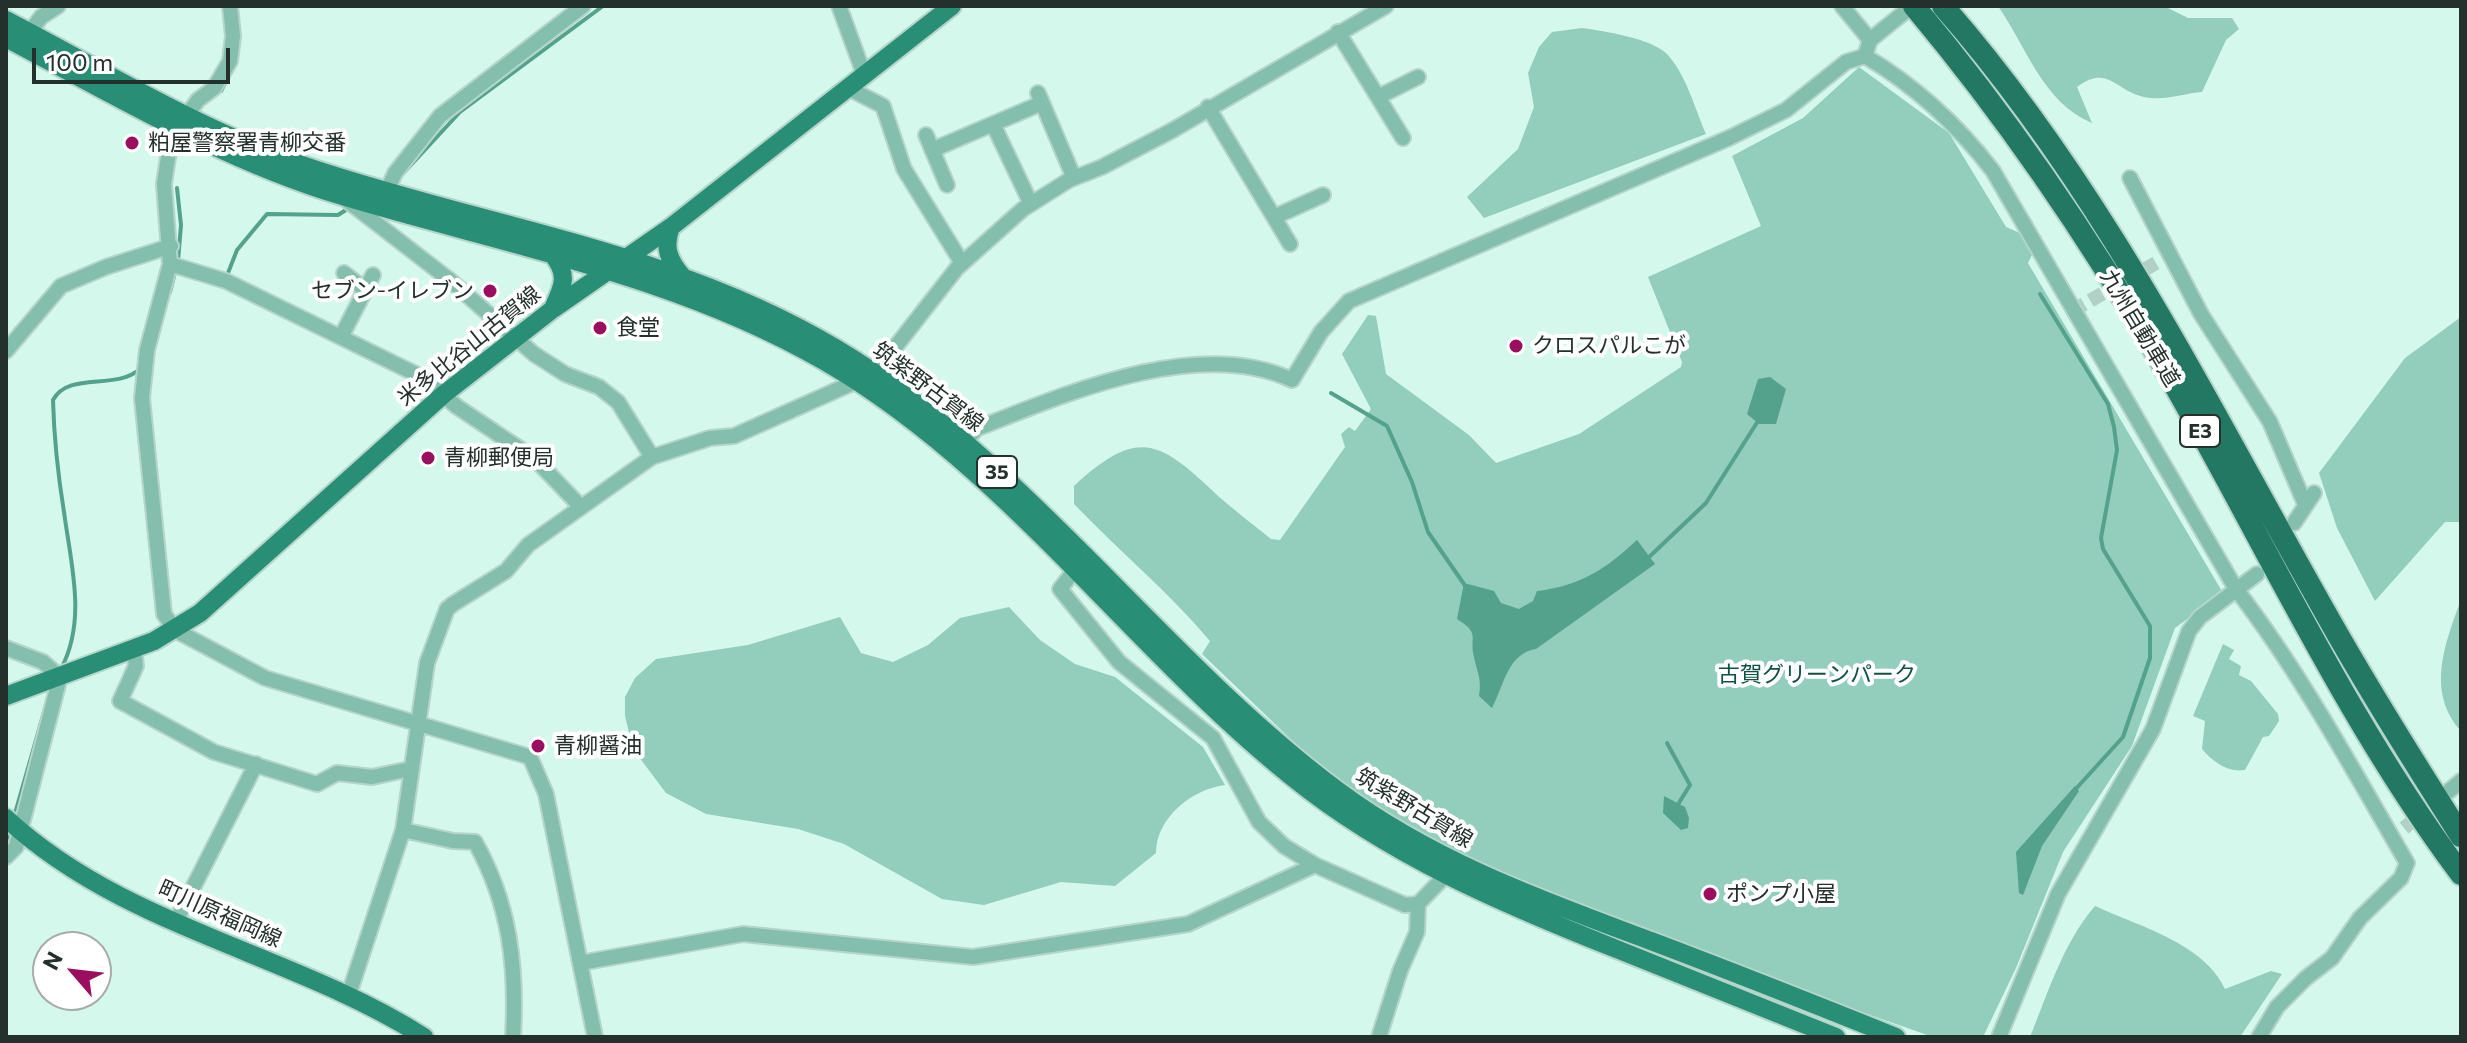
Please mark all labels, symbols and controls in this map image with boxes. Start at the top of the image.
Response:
scale bar [36,32,234,82]
text: 100 m [46,47,113,76]
place label: 粕屋警察署青柳交番 [148,130,346,156]
marker: 粕屋警察署青柳交番 [123,134,141,152]
street label: 九州自動車道 [2095,265,2185,391]
place label: セブン-イレブン [311,278,474,304]
street label: 米多比谷山古賀線 [392,280,546,412]
marker: セブン-イレブン [481,282,499,300]
place label: 食堂 [616,315,660,341]
marker: 食堂 [591,319,609,337]
place label: クロスパルこが [1532,333,1686,359]
street label: 筑紫野古賀線 [867,337,989,437]
marker: クロスパルこが [1507,337,1525,355]
road number: E3 [2180,415,2220,447]
place label: 青柳郵便局 [444,445,554,471]
marker: 青柳郵便局 [419,449,437,467]
road number: 35 [977,456,1017,488]
park label: 古賀グリーンパーク [1718,662,1916,688]
place label: 青柳醤油 [554,733,642,759]
marker: 青柳醤油 [529,737,547,755]
street label: 筑紫野古賀線 [1351,763,1477,853]
street label: 町川原福岡線 [154,875,286,953]
place label: ポンプ小屋 [1726,881,1836,907]
marker: ポンプ小屋 [1701,885,1719,903]
north arrow [32,931,112,1011]
text: N [36,947,68,974]

